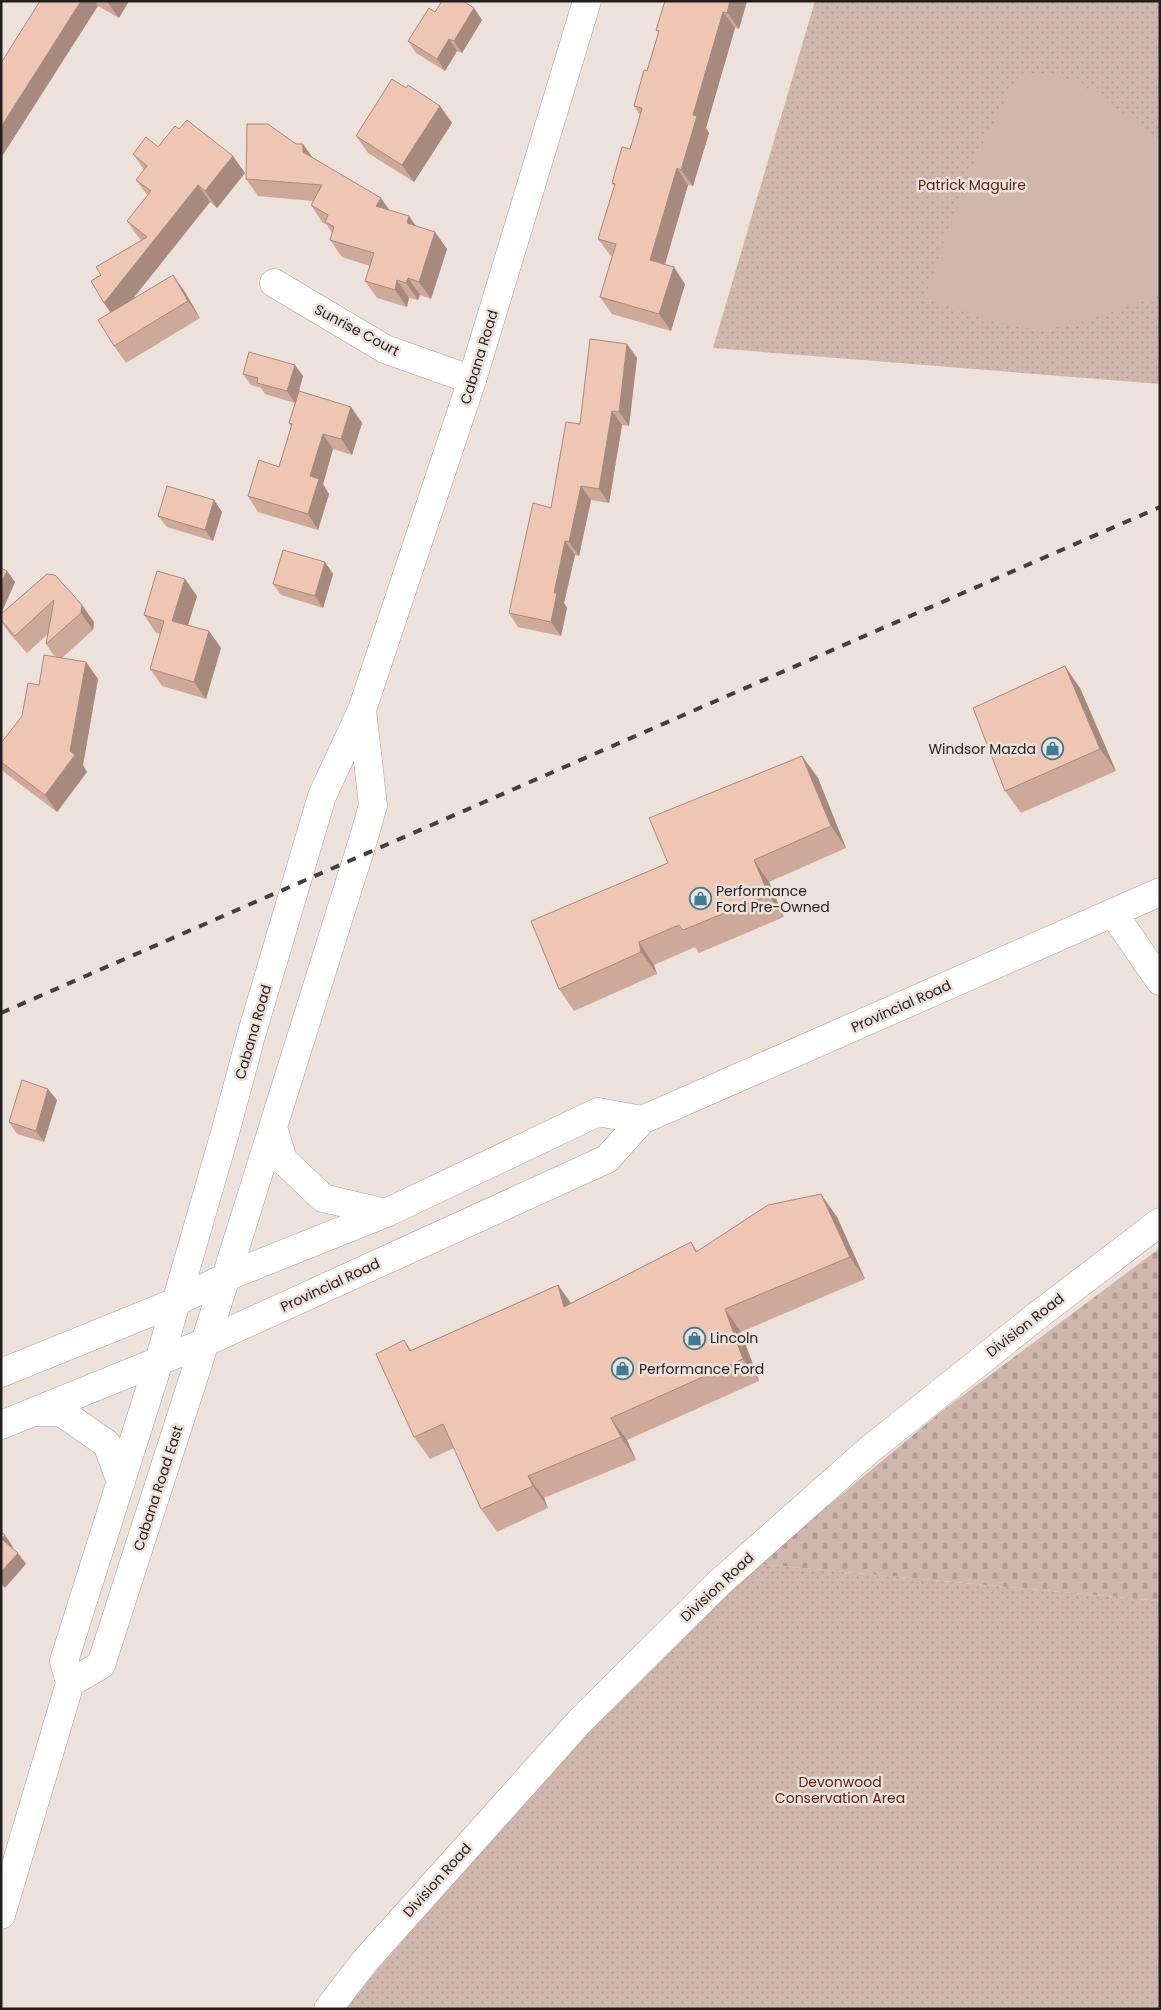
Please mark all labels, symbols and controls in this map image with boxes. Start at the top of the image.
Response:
park label: Patrick Maguire [918,175,1026,195]
street label: Sunrise Court [311,299,403,361]
street label: Cabana Road [455,307,503,407]
shop icon: Windsor Mazda [1040,737,1064,761]
place label: Windsor Mazda [928,739,1036,759]
place label: Performance Ford Pre-Owned [716,881,830,917]
shop icon: Performance Ford Pre-Owned [688,887,712,911]
street label: Provincial Road [848,975,954,1037]
street label: Cabana Road [230,982,276,1082]
street label: Provincial Road [277,1253,383,1317]
street label: Division Road [982,1288,1068,1362]
shop icon: Lincoln [682,1326,706,1350]
place label: Lincoln [710,1328,758,1348]
shop icon: Performance Ford [611,1357,635,1381]
place label: Performance Ford [639,1359,764,1379]
street label: Cabana Road East [128,1423,188,1553]
street label: Division Road [676,1548,758,1626]
park label: Devonwood Conservation Area [775,1772,905,1808]
street label: Division Road [398,1839,476,1921]

